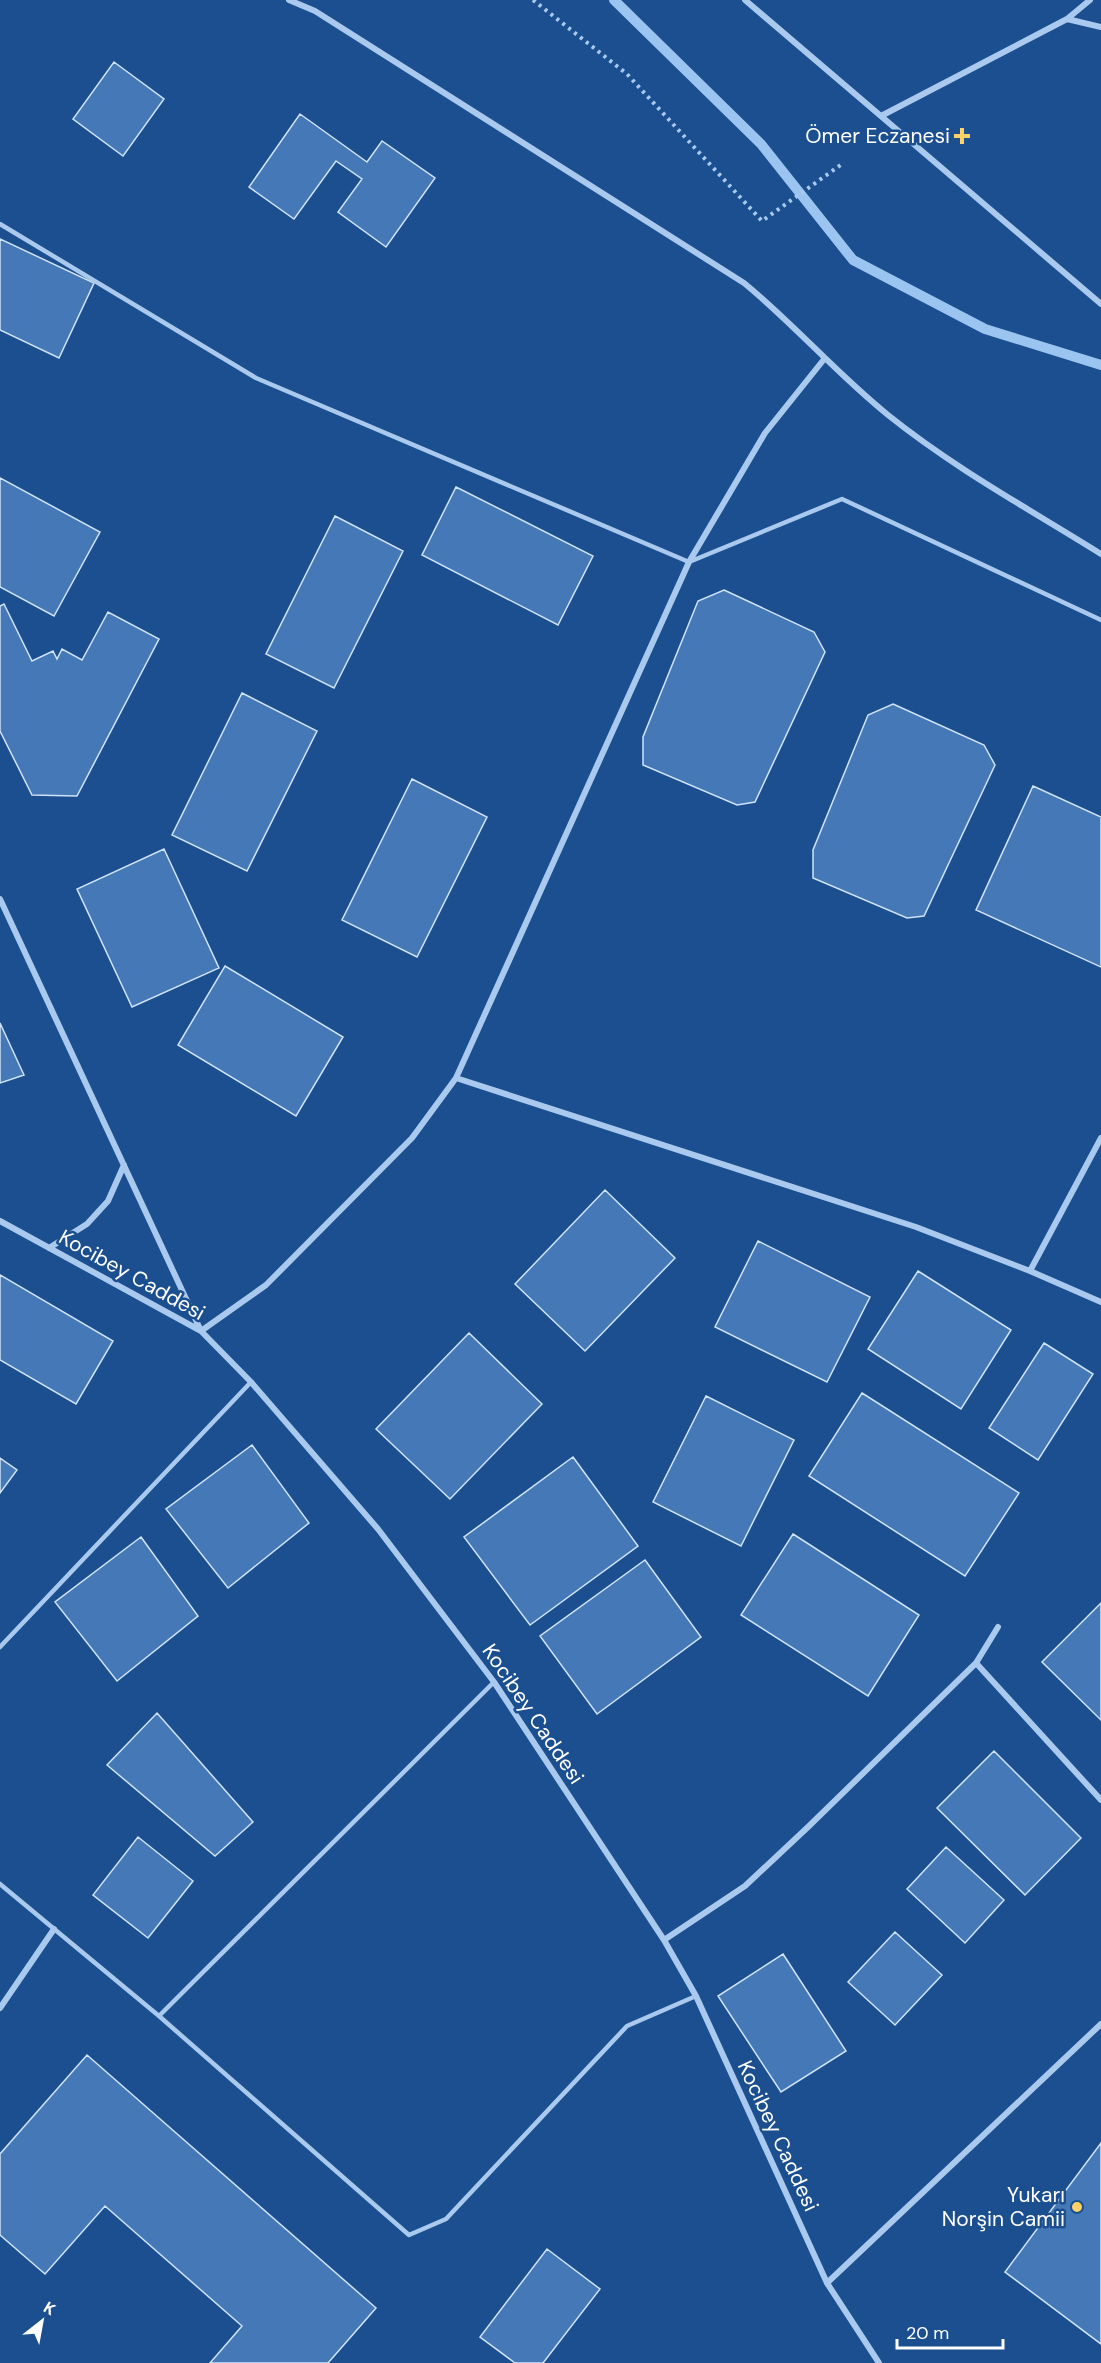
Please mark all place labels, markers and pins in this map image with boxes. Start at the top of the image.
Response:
place label: Ömer Eczanesi [805,122,950,150]
marker: Ömer Eczanesi [955,129,969,143]
place label: Yukarı Norşin Camii [942,2181,1065,2233]
marker: Yukarı Norşin Camii [1070,2200,1084,2214]

